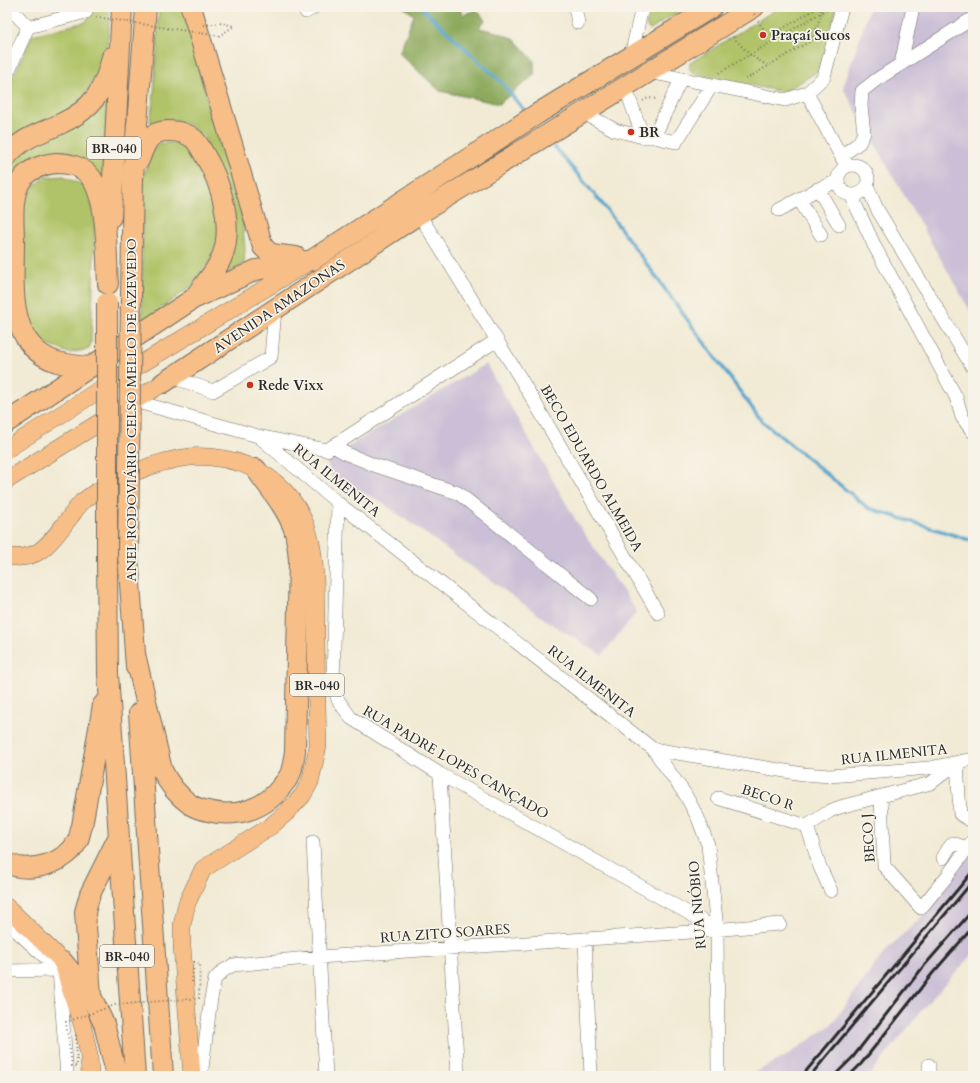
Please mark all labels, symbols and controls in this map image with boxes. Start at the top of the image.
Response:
place label: Praçaí Sucos [771,26,850,45]
marker: Praçaí Sucos [758,30,768,40]
place label: BR [639,123,660,142]
marker: BR [626,127,636,137]
road number: BR-040 [87,137,141,159]
street label: ANEL RODOVIÁRIO CELSO MELLO DE AZEVEDO [122,238,141,582]
street label: AVENIDA AMAZONAS [210,255,349,358]
place label: Rede Vixx [258,376,324,395]
marker: Rede Vixx [245,380,255,390]
street label: BECO EDUARDO ALMEIDA [536,381,647,555]
street label: RUA ILMENITA [289,439,384,521]
street label: RUA ILMENITA [544,641,640,722]
road number: BR-040 [290,674,344,696]
street label: RUA PADRE LOPES CANÇADO [359,701,552,824]
street label: RUA ILMENITA [840,739,948,770]
street label: BECO R [739,780,797,815]
street label: BECO J [857,812,880,863]
street label: RUA NIÓBIO [684,860,711,950]
street label: RUA ZITO SOARES [379,919,511,948]
road number: BR-040 [100,945,154,967]

